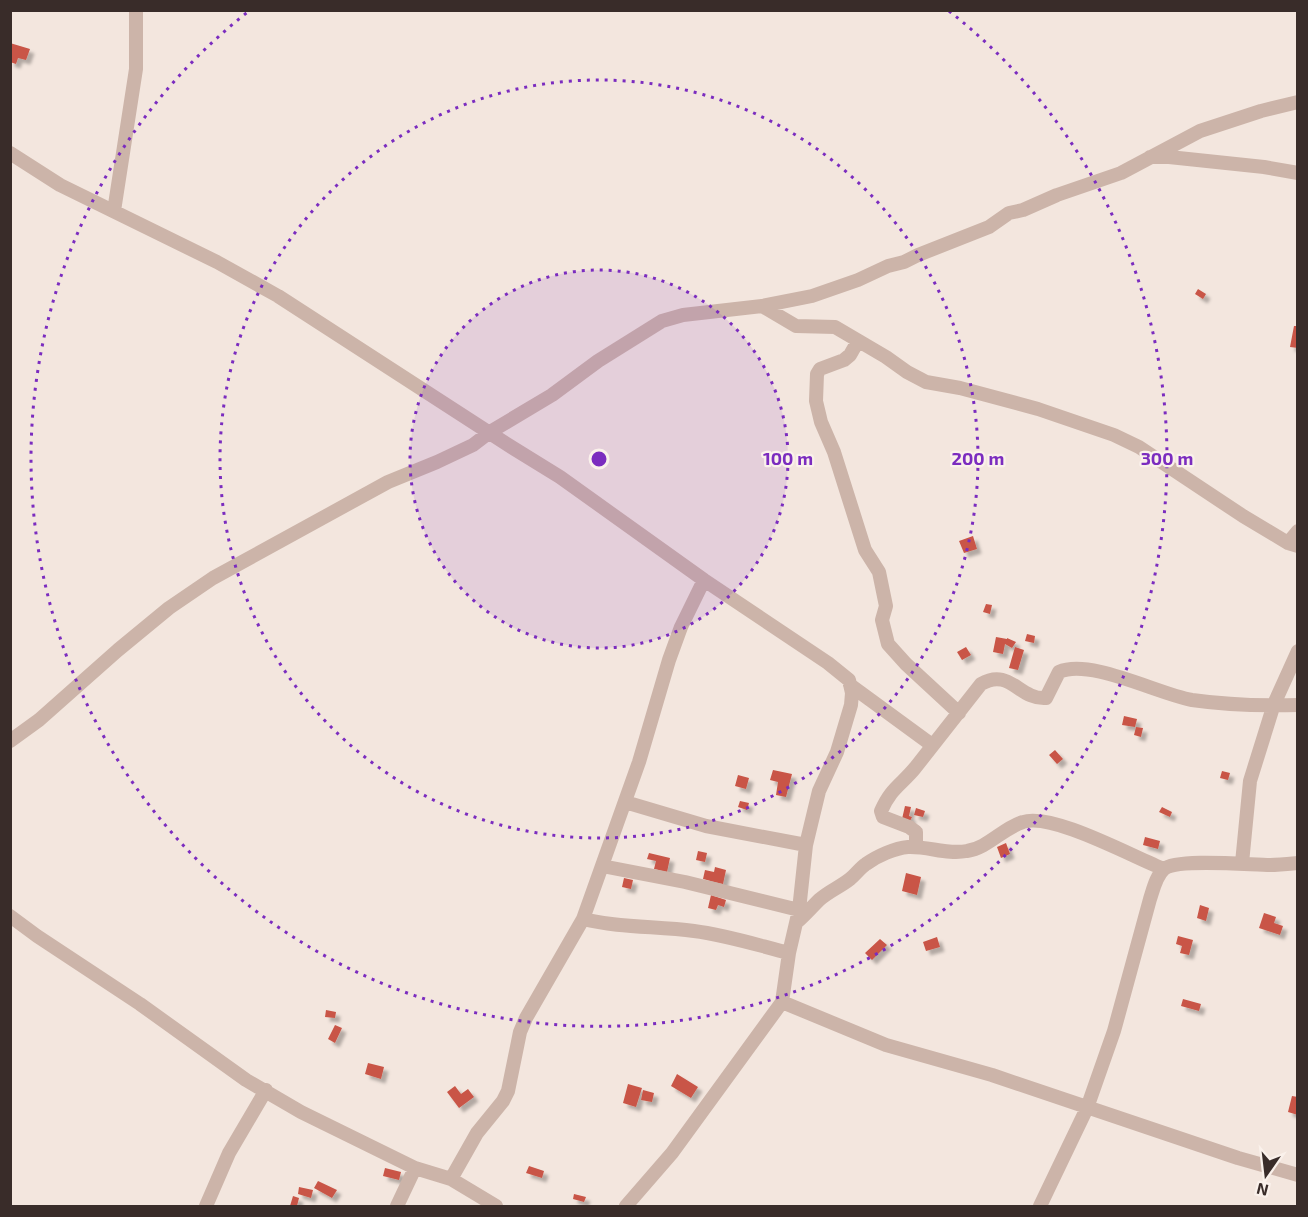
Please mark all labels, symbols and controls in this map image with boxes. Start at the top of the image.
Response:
text: 100 m [763,447,813,469]
text: 200 m [952,447,1004,469]
text: 300 m [1141,447,1193,469]
centre of rings [589,449,609,469]
north arrow [1236,1145,1296,1205]
text: N [1254,1179,1270,1201]

